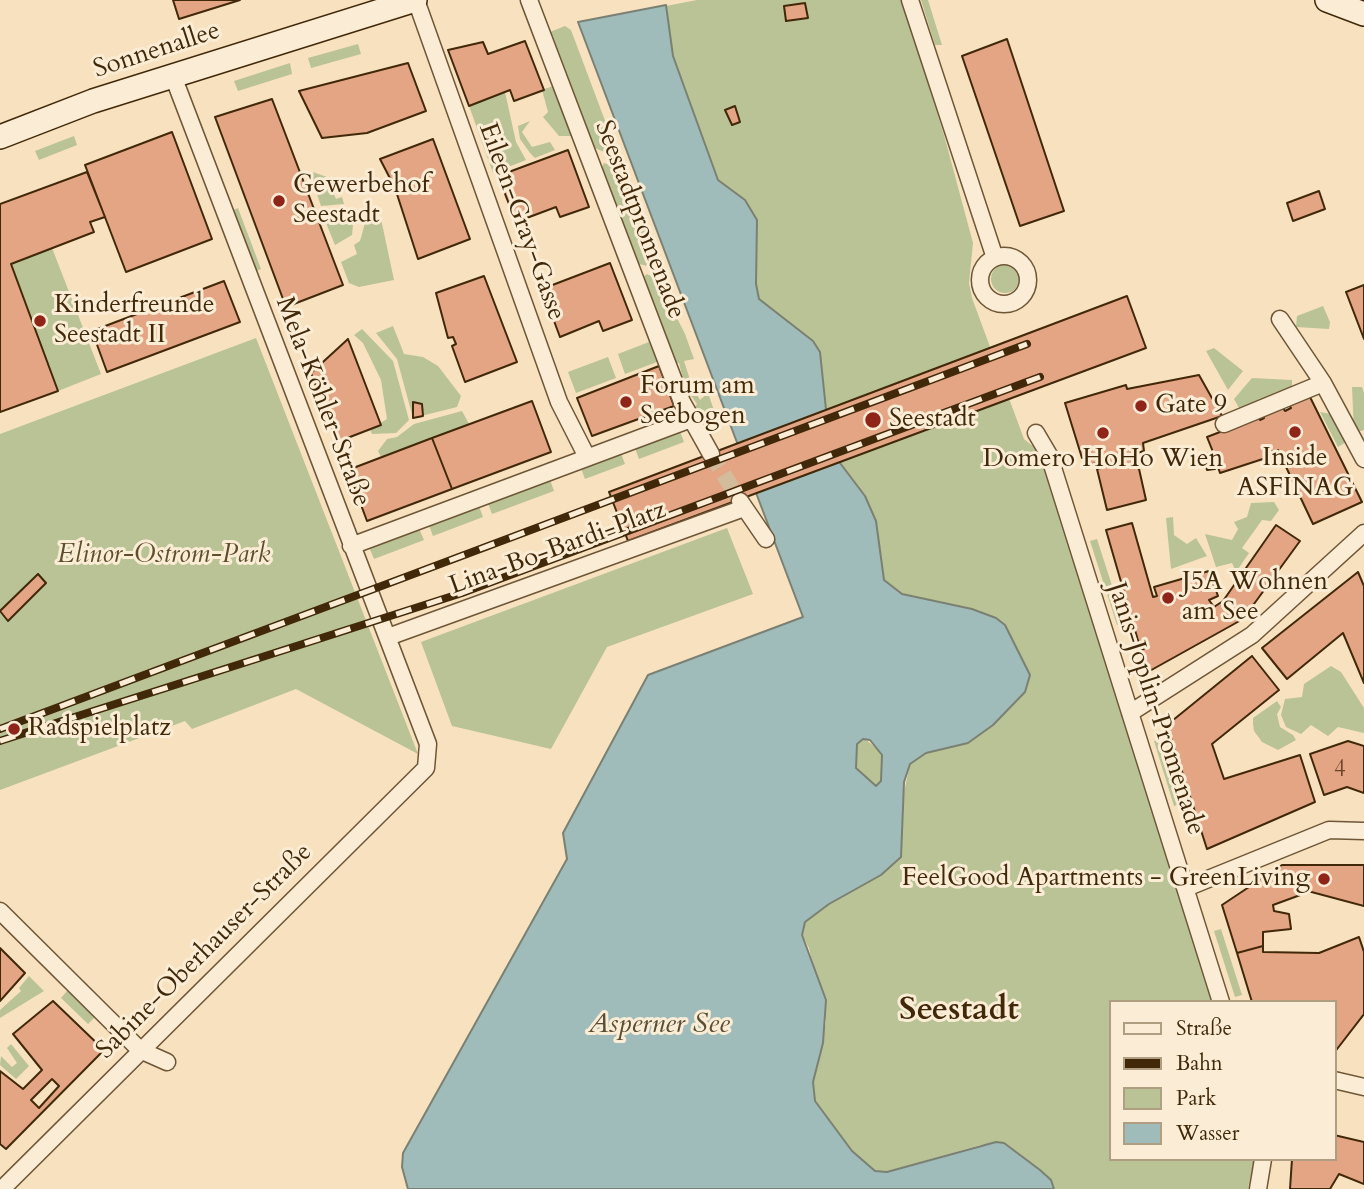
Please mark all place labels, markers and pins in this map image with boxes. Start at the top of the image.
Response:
place label: Gewerbehof Seestadt [293,170,430,232]
marker: Gewerbehof Seestadt [271,193,287,209]
place label: Kinderfreunde Seestadt II [54,290,214,352]
marker: Kinderfreunde Seestadt II [32,313,48,329]
place label: Forum am Seebogen [640,371,755,432]
place label: Gate 9 [1155,390,1227,422]
marker: Forum am Seebogen [618,394,634,410]
marker: Gate 9 [1133,398,1149,414]
place label: Seestadt [889,404,976,436]
marker: Seestadt [863,410,883,430]
marker: Inside ASFINAG [1287,424,1303,440]
marker: Domero HoHo Wien [1095,425,1111,441]
place label: Inside ASFINAG [1237,443,1353,504]
place label: Domero HoHo Wien [983,444,1223,476]
place label: J5A Wohnen am See [1182,567,1328,628]
marker: J5A Wohnen am See [1160,590,1176,606]
place label: Radspielplatz [28,713,171,745]
marker: Radspielplatz [6,721,22,737]
place label: FeelGood Apartments - GreenLiving [902,863,1310,895]
marker: FeelGood Apartments - GreenLiving [1316,871,1332,887]

